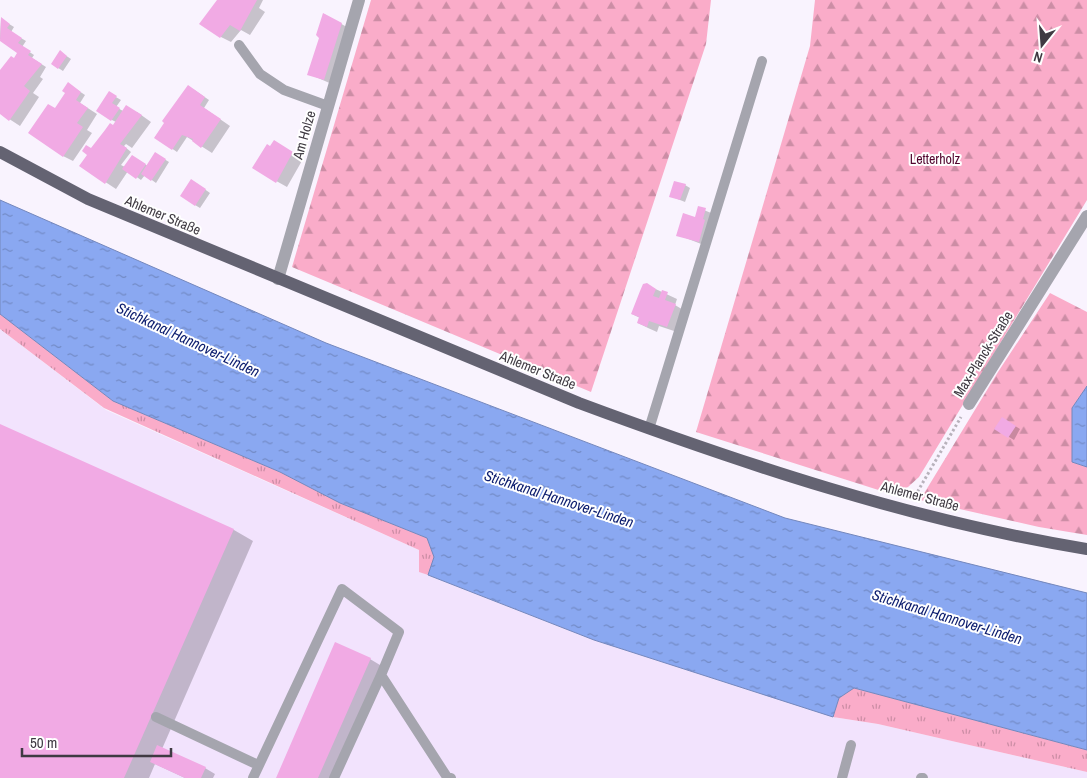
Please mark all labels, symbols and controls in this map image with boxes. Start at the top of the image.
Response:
north arrow [1017,20,1067,70]
text: N [1032,48,1045,67]
street label: Am Holze [288,109,320,162]
park label: Letterholz [910,150,960,168]
street label: Ahlemer Straße [122,191,204,239]
water label: Stichkanal Hannover-Linden [113,297,263,382]
street label: Max-Planck-Straße [949,308,1017,400]
street label: Ahlemer Straße [496,346,579,393]
water label: Stichkanal Hannover-Linden [482,464,637,533]
street label: Ahlemer Straße [878,477,961,515]
water label: Stichkanal Hannover-Linden [870,584,1025,649]
scale bar [22,726,171,758]
text: 50 m [30,732,57,753]

